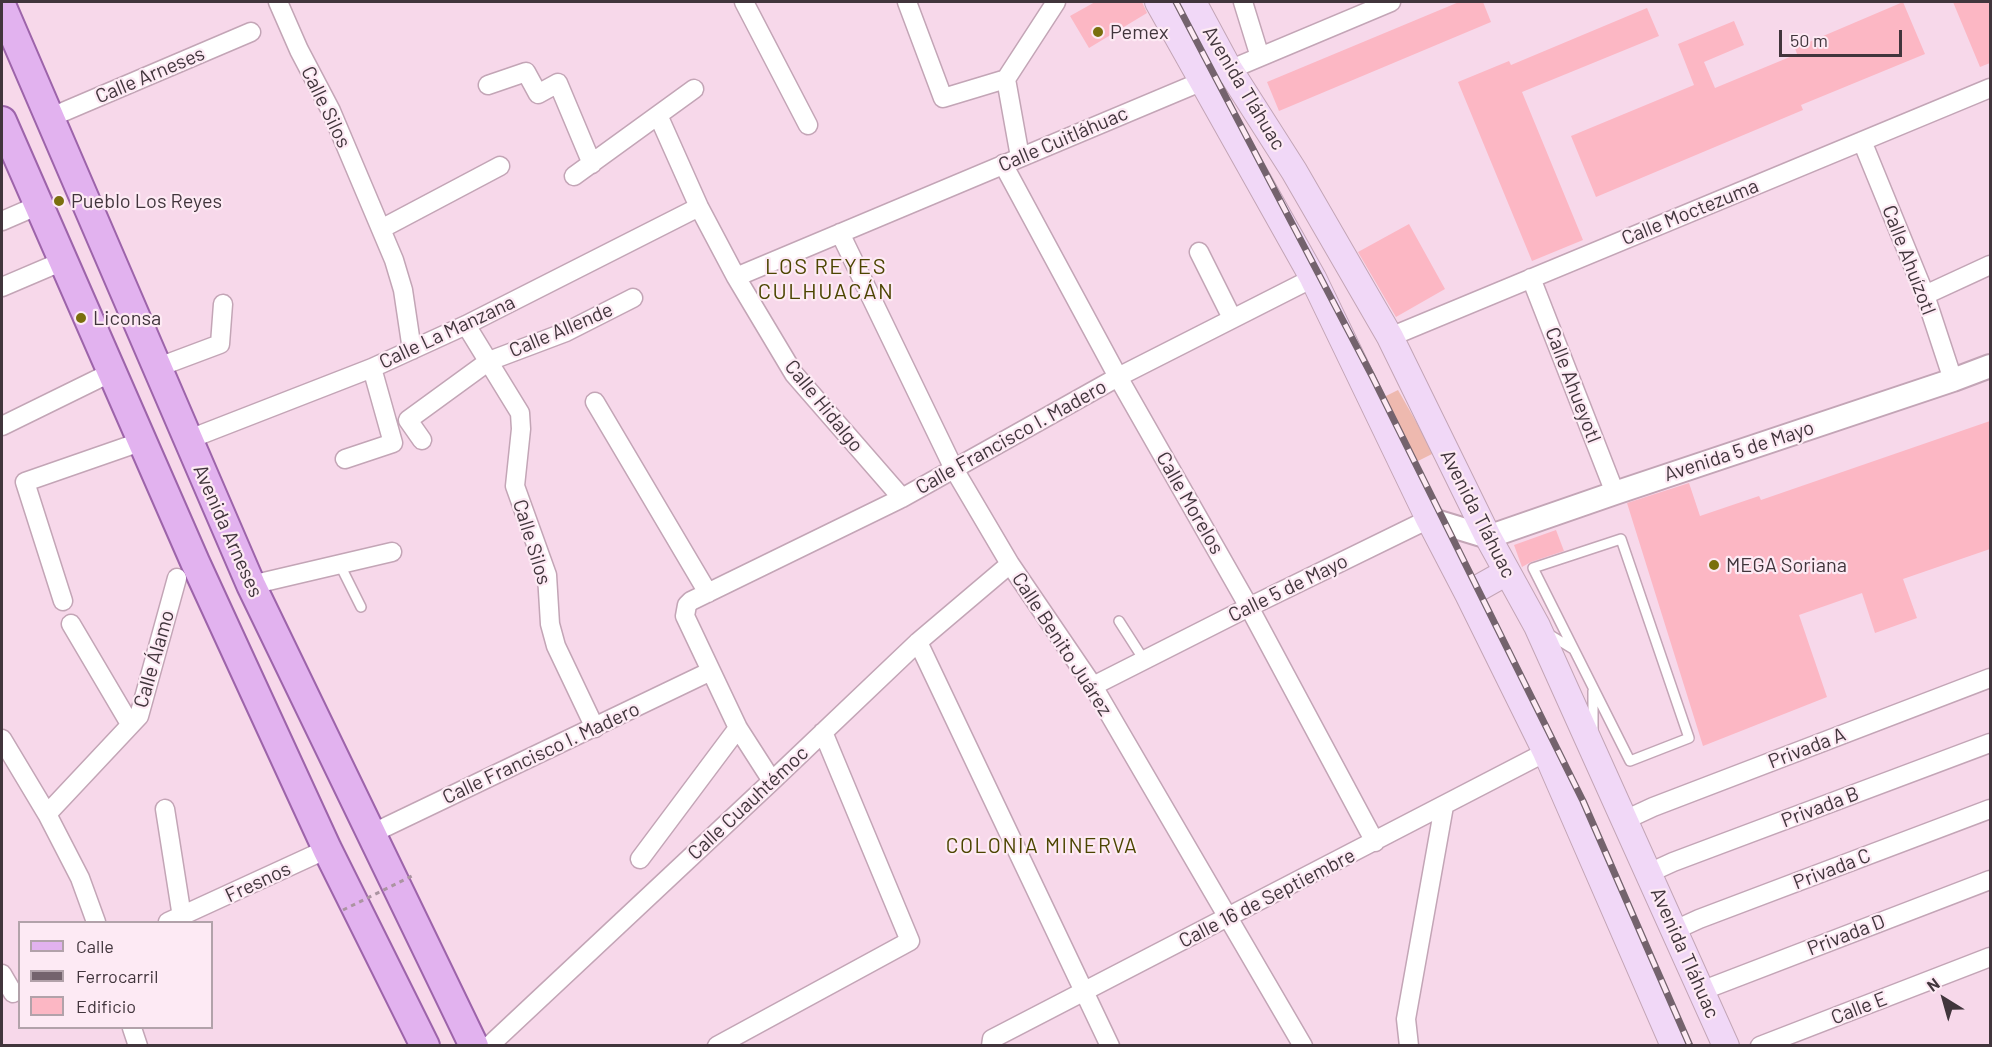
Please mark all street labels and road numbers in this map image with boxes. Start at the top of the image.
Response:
street label: Avenida Tláhuac [1197,22,1291,154]
street label: Calle Arneses [92,41,208,109]
street label: Calle Silos [296,62,356,152]
street label: Calle Cuitláhuac [995,101,1131,177]
street label: Calle Moctezuma [1618,174,1762,250]
street label: Calle Ahuízotl [1877,202,1941,318]
street label: Calle La Manzana [375,290,519,374]
street label: Calle Allende [506,297,616,363]
street label: Calle Ahueyotl [1540,324,1606,446]
street label: Calle Hidalgo [780,355,868,457]
street label: Calle Francisco I. Madero [911,374,1111,500]
street label: Avenida 5 de Mayo [1661,415,1817,487]
street label: Avenida Tláhuac [1435,446,1521,582]
street label: Calle Morelos [1151,448,1229,558]
street label: Avenida Arneses [188,461,268,601]
street label: Calle Silos [508,496,556,588]
street label: Calle 5 de Mayo [1224,549,1352,627]
street label: Calle Benito Juárez [1007,568,1117,720]
street label: Calle Álamo [129,607,179,711]
street label: Calle Francisco I. Madero [439,697,643,809]
street label: Privada A [1765,722,1849,774]
street label: Calle Cuauhtémoc [683,741,813,865]
street label: Privada B [1778,781,1862,833]
street label: Calle 16 de Septiembre [1175,843,1359,953]
street label: Privada C [1790,843,1874,895]
street label: Fresnos [221,856,295,908]
street label: Avenida Tláhuac [1645,884,1725,1022]
street label: Privada D [1804,909,1888,961]
street label: Calle E [1828,986,1890,1030]

